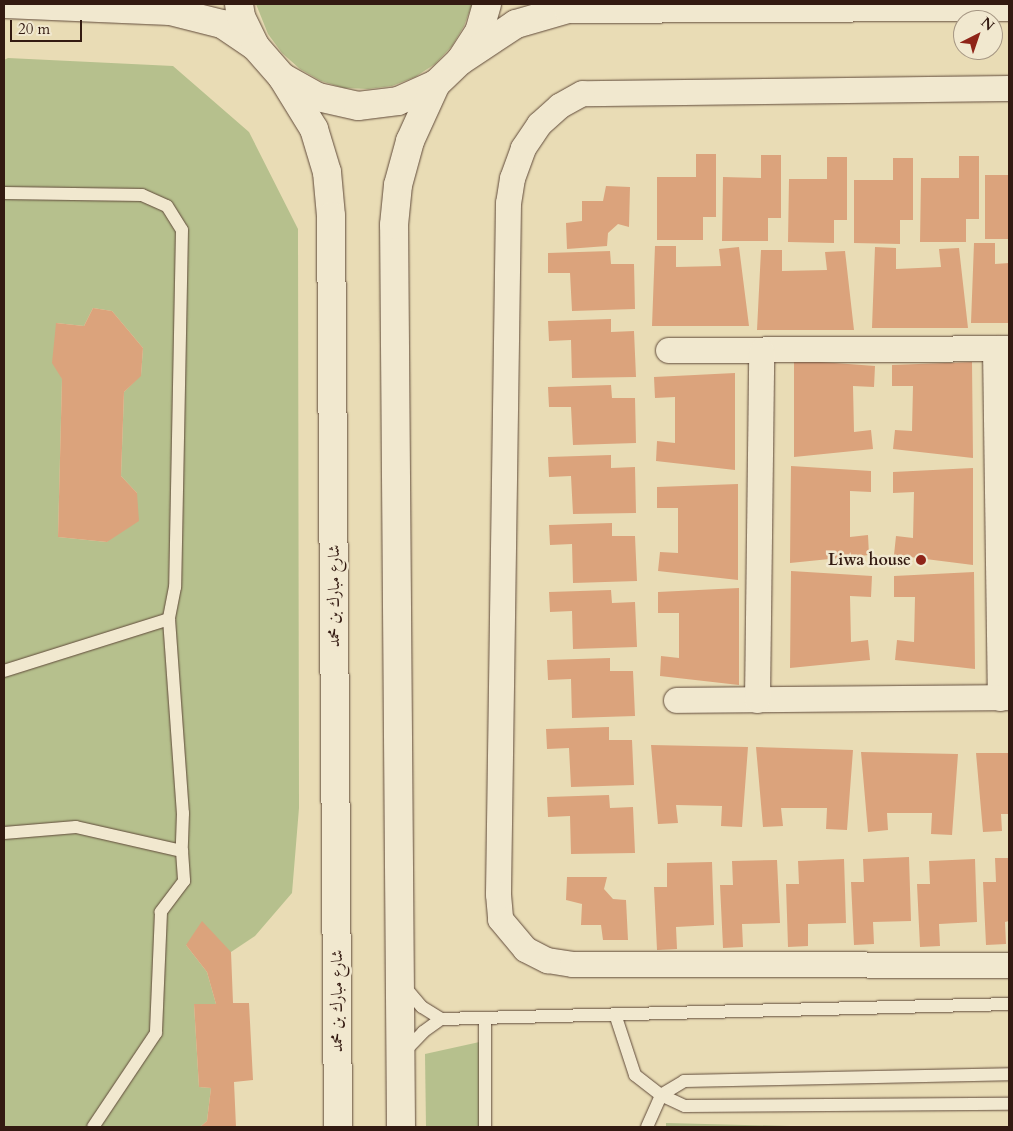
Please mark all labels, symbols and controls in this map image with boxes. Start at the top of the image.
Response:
scale bar [12,10,85,42]
north arrow [953,10,1003,60]
text: N [977,13,998,35]
text: 20 m [18,19,50,39]
street label: شارع مبارك بن محمد [324,545,344,647]
place label: Liwa house [828,550,911,570]
marker: Liwa house [915,554,927,566]
street label: شارع مبارك بن محمد [327,950,347,1052]

